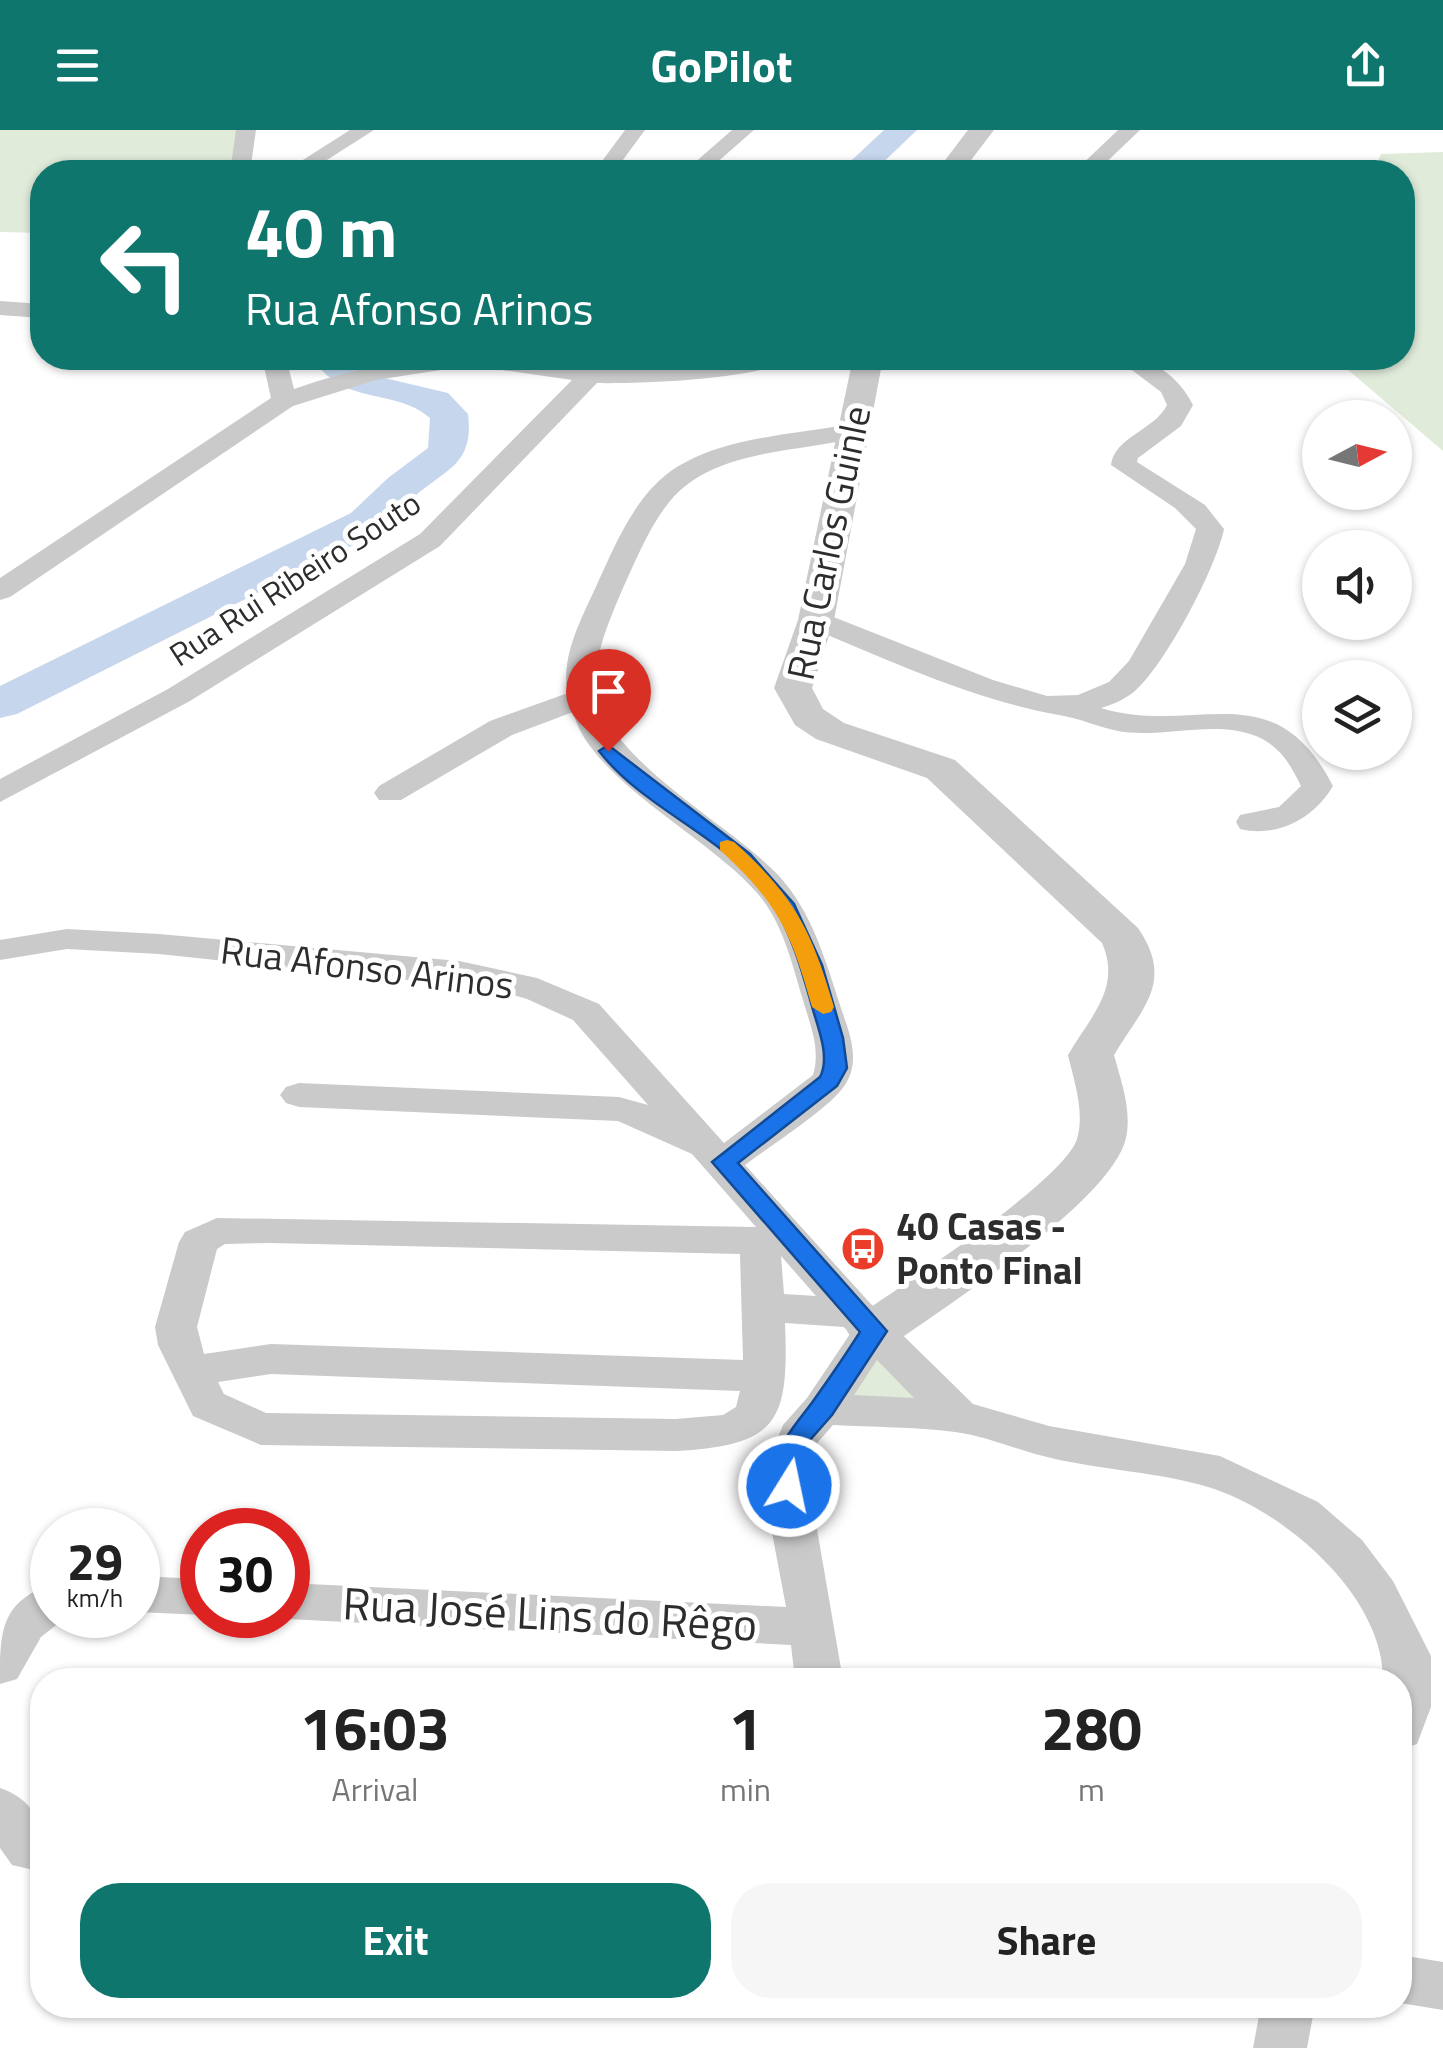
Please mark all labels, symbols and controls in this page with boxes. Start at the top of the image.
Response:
text: GoPilot [651,31,792,99]
icon: menu [50,38,105,93]
icon: share [1338,38,1393,93]
text: 40 m [245,178,398,284]
icon: left [80,200,210,330]
text: Rua Afonso Arinos [245,274,594,342]
street label: Rua Carlos Guinle [771,400,885,685]
north arrow [1302,400,1412,510]
map controls [1302,400,1412,770]
street label: Rua Rui Ribeiro Souto [159,479,430,678]
button: sound [1302,530,1412,640]
pin [566,649,651,752]
button: layers [1302,660,1412,770]
icon: arrive [581,664,636,719]
street label: Rua Afonso Arinos [218,920,517,1014]
place label: 40 Casas - Ponto Final [896,1197,1083,1299]
bus stop icon: 40 Casas - Ponto Final [840,1226,886,1272]
position arrow [737,1434,841,1538]
speed limit sign: 30 [180,1508,310,1638]
text: 29 [67,1523,123,1599]
street label: Rua José Lins do Rêgo [341,1568,759,1658]
text: km/h [67,1579,123,1617]
text: 16:03 [300,1682,450,1773]
text: 1 [729,1682,762,1773]
text: 280 [1041,1682,1142,1773]
text: Arrival [332,1765,418,1813]
text: min [720,1765,771,1813]
text: m [1078,1765,1105,1813]
button: Exit [80,1883,711,1998]
button: Share [731,1883,1362,1998]

